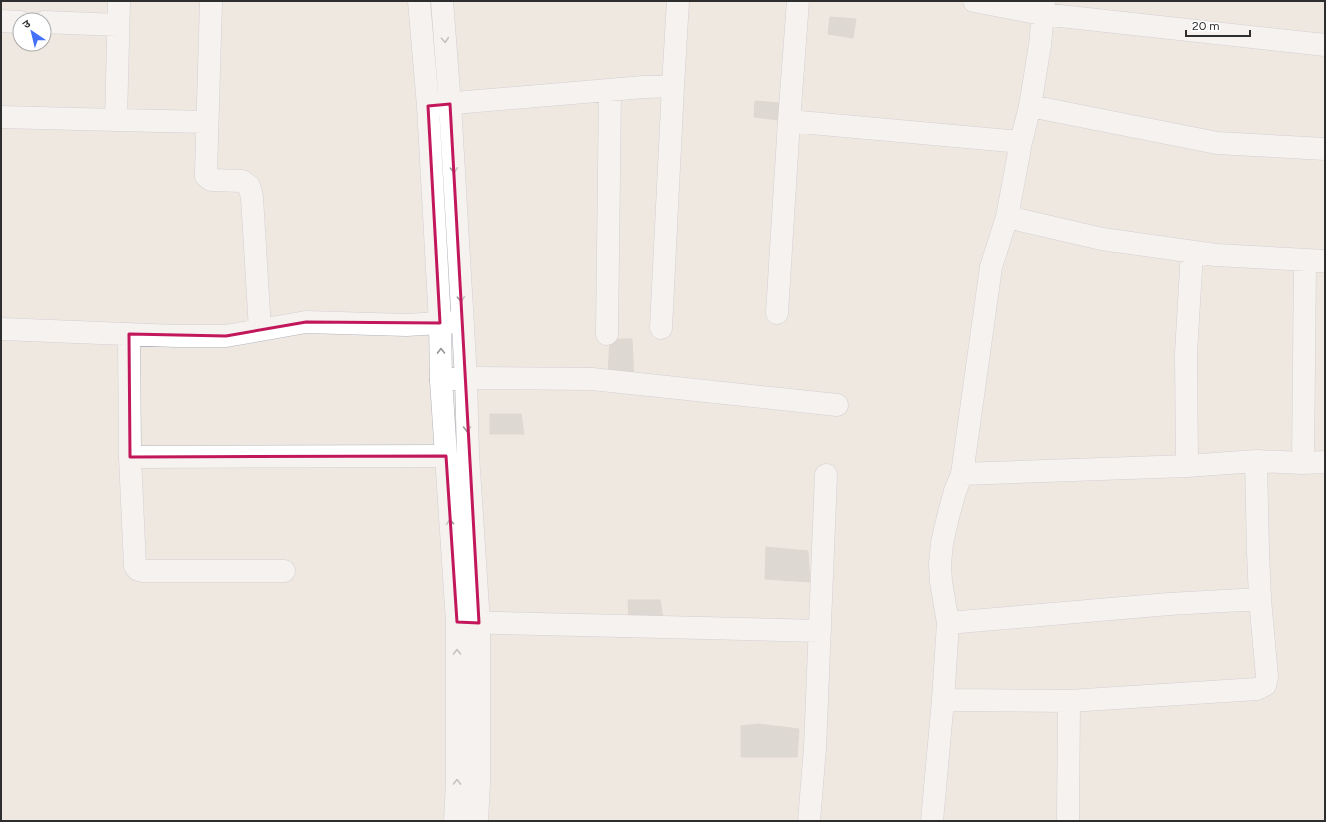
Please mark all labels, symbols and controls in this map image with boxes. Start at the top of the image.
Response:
north arrow [12,12,52,52]
scale bar [1186,12,1250,38]
text: उ [20,17,33,31]
text: 20 m [1192,19,1220,33]
one-way arrow [440,37,449,43]
one-way arrow [449,167,458,173]
one-way arrow [457,296,465,302]
one-way arrow [436,348,445,354]
one-way arrow [463,426,472,432]
one-way arrow [446,519,455,525]
one-way arrow [453,649,461,655]
one-way arrow [453,779,461,785]

